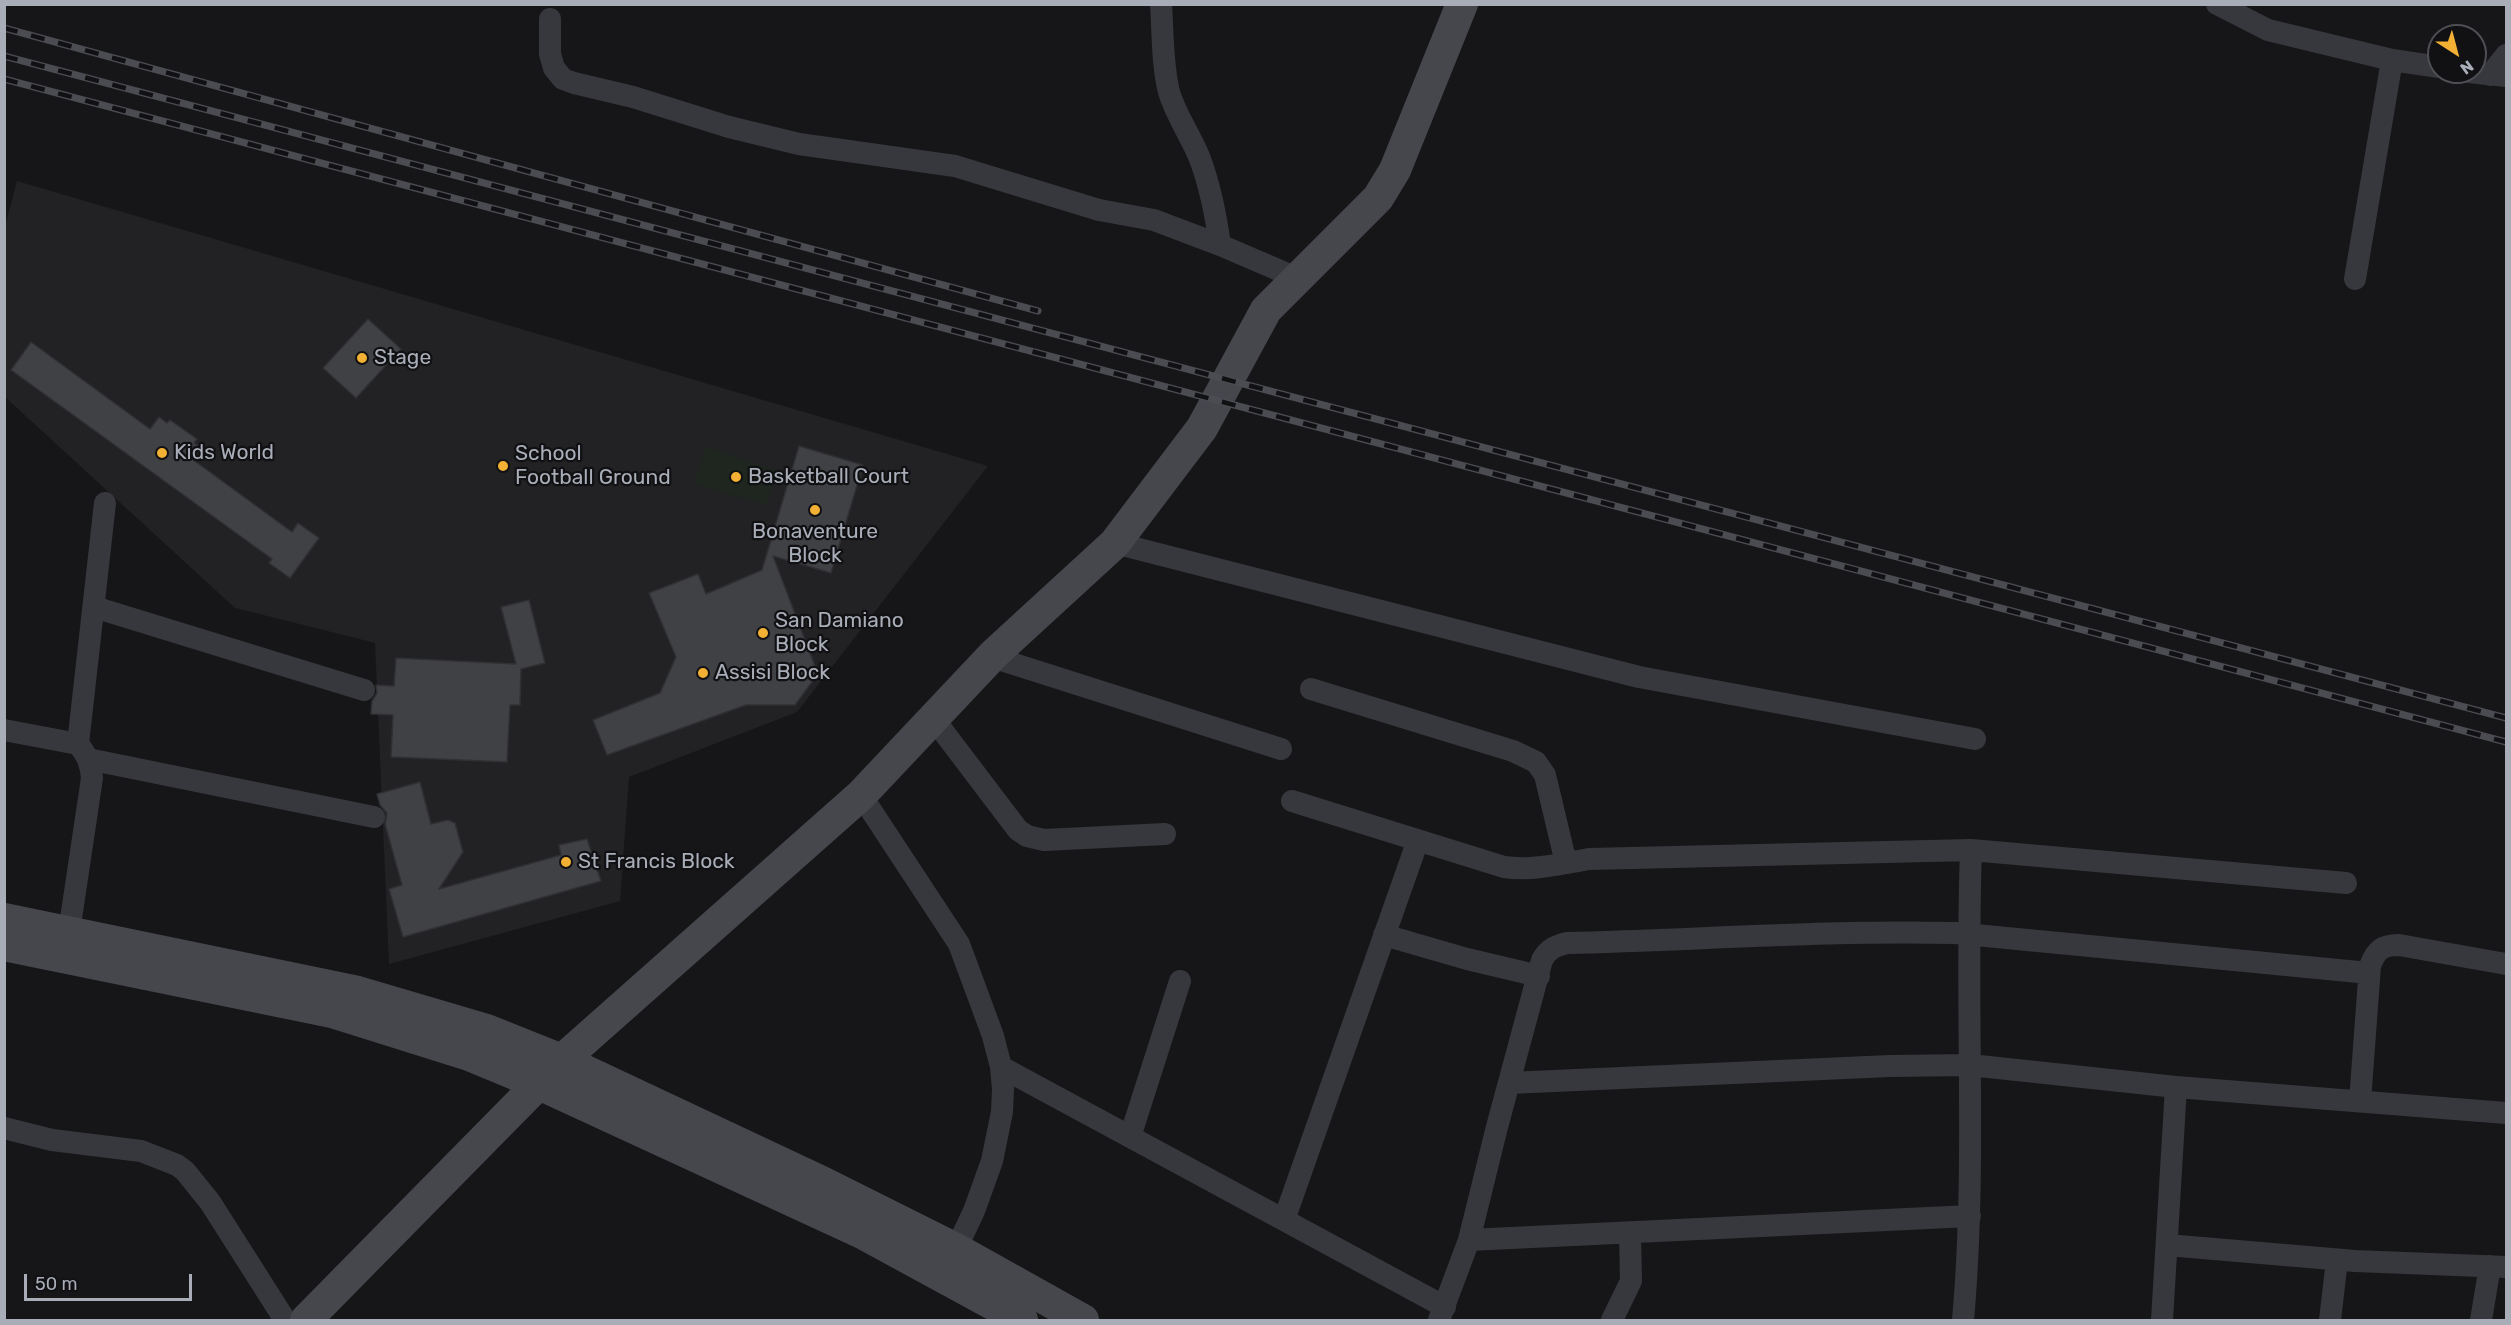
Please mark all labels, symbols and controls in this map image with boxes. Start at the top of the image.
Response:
north arrow [2427,24,2487,84]
text: N [2456,56,2477,78]
place label: Stage [374,345,431,371]
marker: Stage [355,351,369,365]
place label: Kids World [174,440,274,466]
place label: School Football Ground [515,441,671,491]
marker: Kids World [155,446,169,460]
marker: School Football Ground [496,459,510,473]
place label: Basketball Court [748,464,909,490]
marker: Basketball Court [729,470,743,484]
marker: Bonaventure Block [808,503,822,517]
place label: Bonaventure Block [752,519,878,569]
place label: San Damiano Block [775,608,904,658]
marker: San Damiano Block [756,626,770,640]
place label: Assisi Block [715,660,830,686]
marker: Assisi Block [696,666,710,680]
place label: St Francis Block [578,849,735,875]
marker: St Francis Block [559,855,573,869]
scale bar [27,1262,195,1300]
text: 50 m [35,1273,78,1295]

